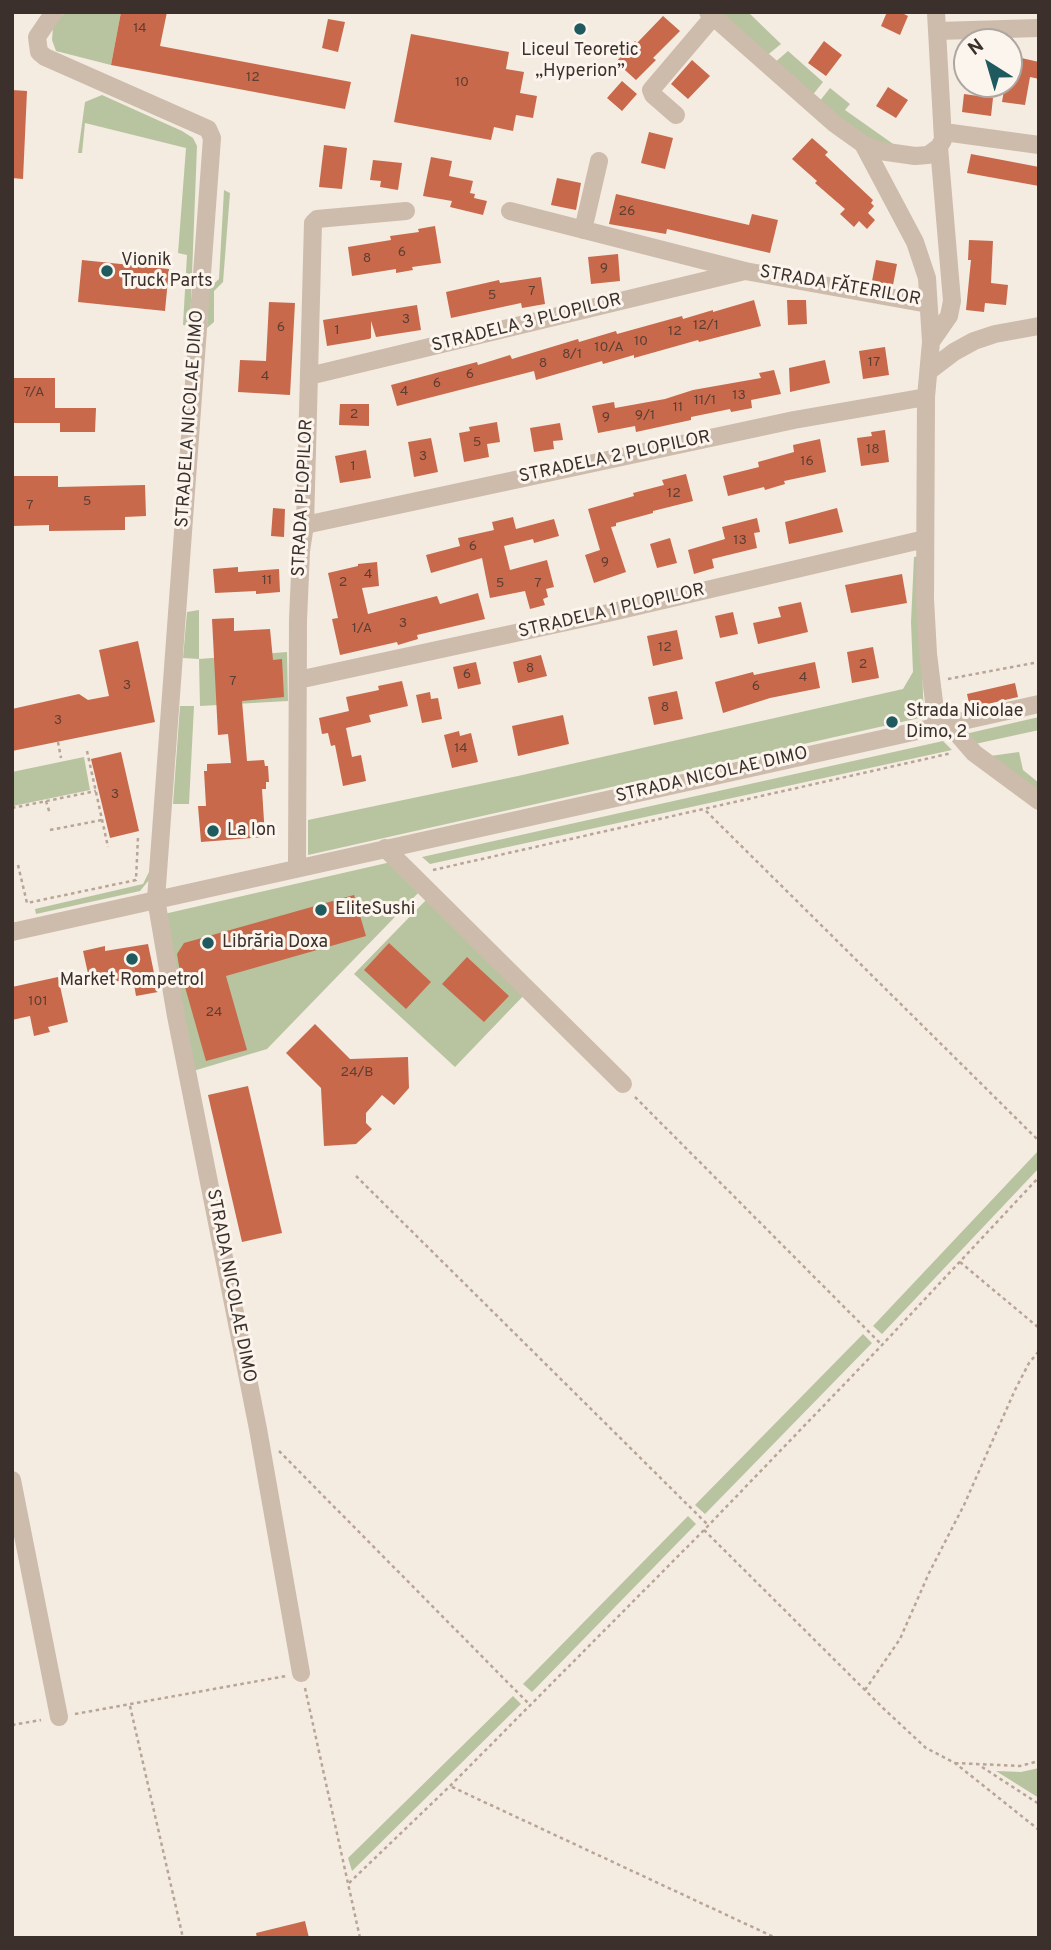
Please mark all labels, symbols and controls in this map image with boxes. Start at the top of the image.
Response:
house number: 14 [133,21,147,37]
marker: Liceul Teoretic „Hyperion” [572,21,588,37]
north arrow [953,28,1023,98]
text: N [964,34,989,62]
place label: Liceul Teoretic „Hyperion” [521,40,639,82]
house number: 12 [246,70,260,86]
house number: 10 [455,75,469,91]
house number: 26 [619,204,635,220]
house number: 6 [398,245,406,261]
place label: Vionik Truck Parts [121,250,213,292]
house number: 8 [363,251,371,267]
house number: 9 [600,261,608,277]
street label: STRADA FĂTERILOR [758,262,922,312]
marker: Vionik Truck Parts [99,263,115,279]
house number: 7 [528,284,536,300]
house number: 5 [488,288,496,304]
street label: STRADELA 3 PLOPILOR [430,290,624,358]
street label: STRADELA NICOLAE DIMO [173,309,209,529]
house number: 3 [402,312,410,328]
house number: 12/1 [693,318,719,334]
house number: 6 [277,320,285,336]
house number: 1 [334,323,340,339]
house number: 12 [668,324,682,340]
house number: 10 [634,334,648,350]
house number: 10/A [594,340,624,356]
house number: 8/1 [562,347,582,363]
house number: 17 [868,355,880,371]
house number: 8 [539,356,547,372]
house number: 6 [466,367,474,383]
house number: 4 [261,369,269,385]
house number: 6 [433,376,441,392]
house number: 4 [400,384,408,400]
house number: 7/A [23,385,45,401]
house number: 13 [732,388,746,404]
house number: 11/1 [694,393,716,409]
house number: 11 [673,400,683,416]
house number: 2 [350,407,358,423]
house number: 9/1 [635,408,655,424]
house number: 9 [602,410,610,426]
street label: STRADA PLOPILOR [289,419,319,577]
street label: STRADELA 2 PLOPILOR [517,427,713,489]
house number: 5 [473,435,481,451]
house number: 18 [866,442,880,458]
house number: 3 [419,449,427,465]
house number: 16 [800,454,814,470]
house number: 1 [350,459,356,475]
house number: 12 [667,486,681,502]
house number: 5 [83,494,91,510]
house number: 7 [26,498,34,514]
house number: 13 [733,533,747,549]
house number: 6 [469,539,477,555]
house number: 9 [601,555,609,571]
house number: 4 [364,567,372,583]
house number: 11 [262,573,272,589]
house number: 2 [339,575,347,591]
house number: 5 [496,576,504,592]
house number: 7 [534,576,542,592]
street label: STRADELA 1 PLOPILOR [517,580,707,644]
house number: 3 [399,616,407,632]
house number: 1/A [352,621,372,637]
house number: 12 [658,640,672,656]
house number: 2 [859,657,867,673]
house number: 8 [526,661,534,677]
house number: 6 [463,667,471,683]
house number: 4 [799,670,807,686]
house number: 7 [229,674,237,690]
house number: 3 [123,678,131,694]
house number: 6 [752,679,760,695]
house number: 8 [661,700,669,716]
place label: Strada Nicolae Dimo, 2 [906,701,1024,744]
house number: 3 [54,713,62,729]
marker: Strada Nicolae Dimo, 2 [884,714,900,730]
house number: 14 [454,741,468,757]
street label: STRADA NICOLAE DIMO [614,743,810,809]
house number: 3 [111,787,119,803]
place label: La Ion [227,820,276,842]
marker: La Ion [205,823,221,839]
place label: EliteSushi [335,899,415,921]
marker: EliteSushi [313,902,329,918]
place label: Librăria Doxa [222,932,328,954]
marker: Librăria Doxa [200,935,216,951]
marker: Market Rompetrol [124,951,140,967]
place label: Market Rompetrol [60,970,204,992]
house number: 101 [28,994,48,1010]
house number: 24 [205,1005,223,1021]
house number: 24/B [340,1065,374,1081]
street label: STRADA NICOLAE DIMO [201,1188,259,1384]

